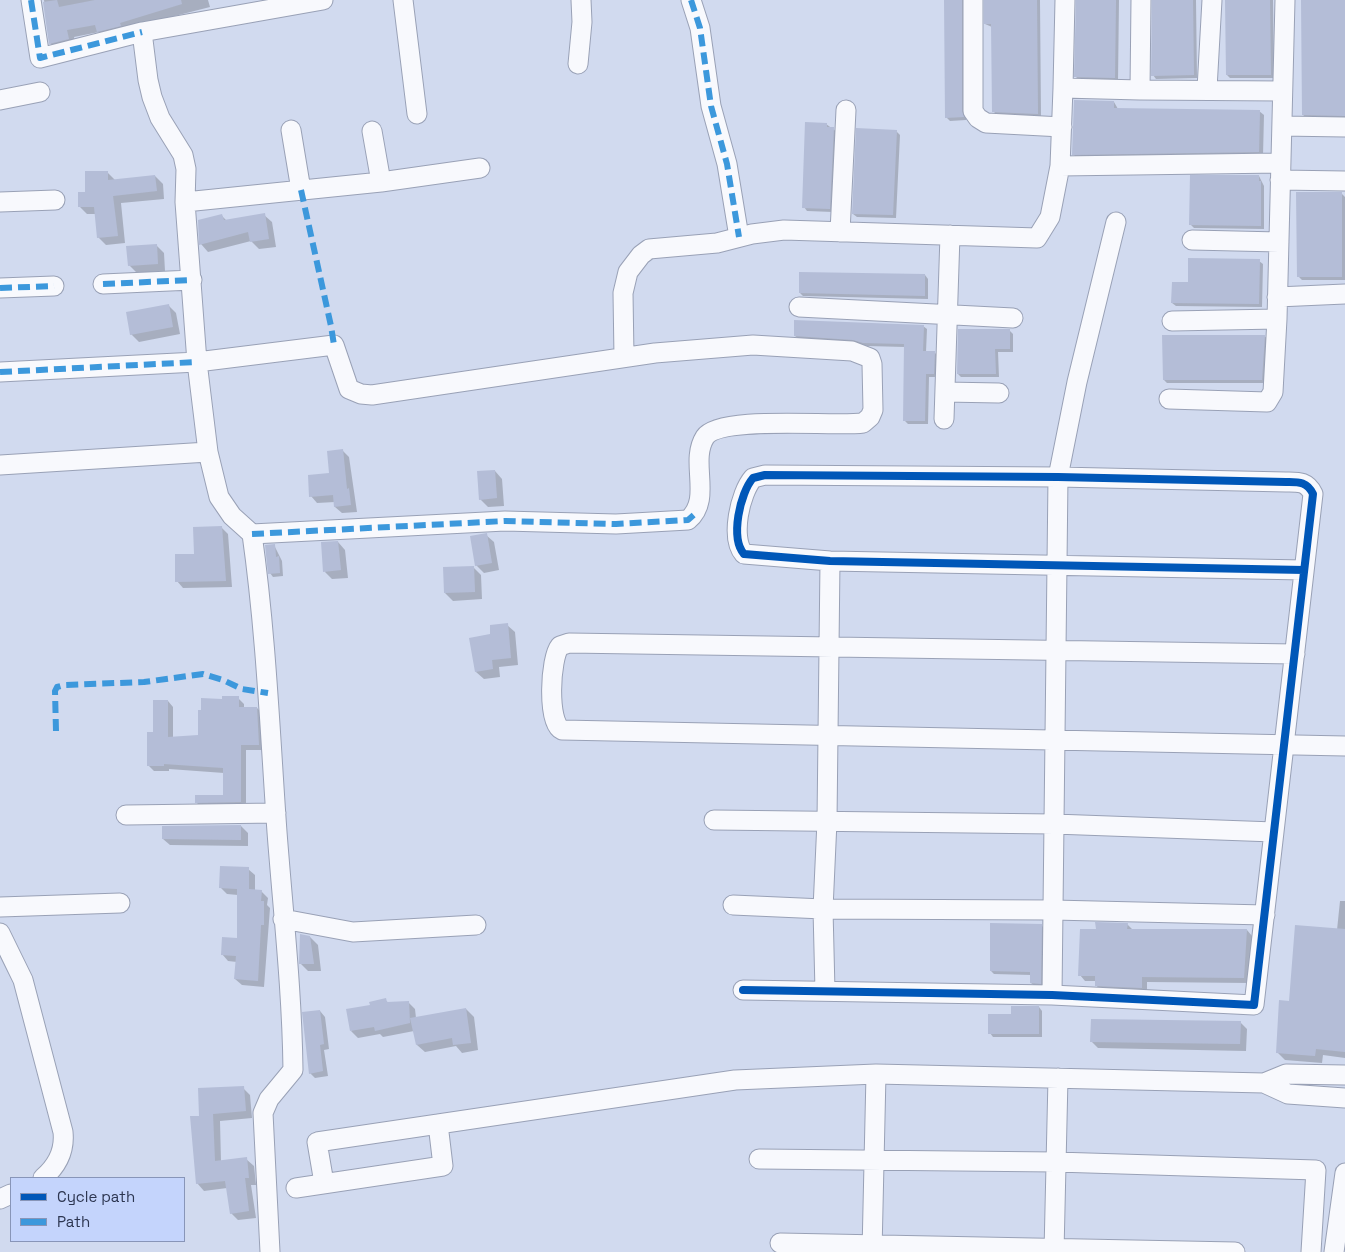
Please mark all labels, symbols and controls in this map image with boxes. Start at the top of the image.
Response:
legend [10,1177,185,1242]
text: Cycle path [57,1187,135,1206]
text: Path [57,1212,90,1231]

